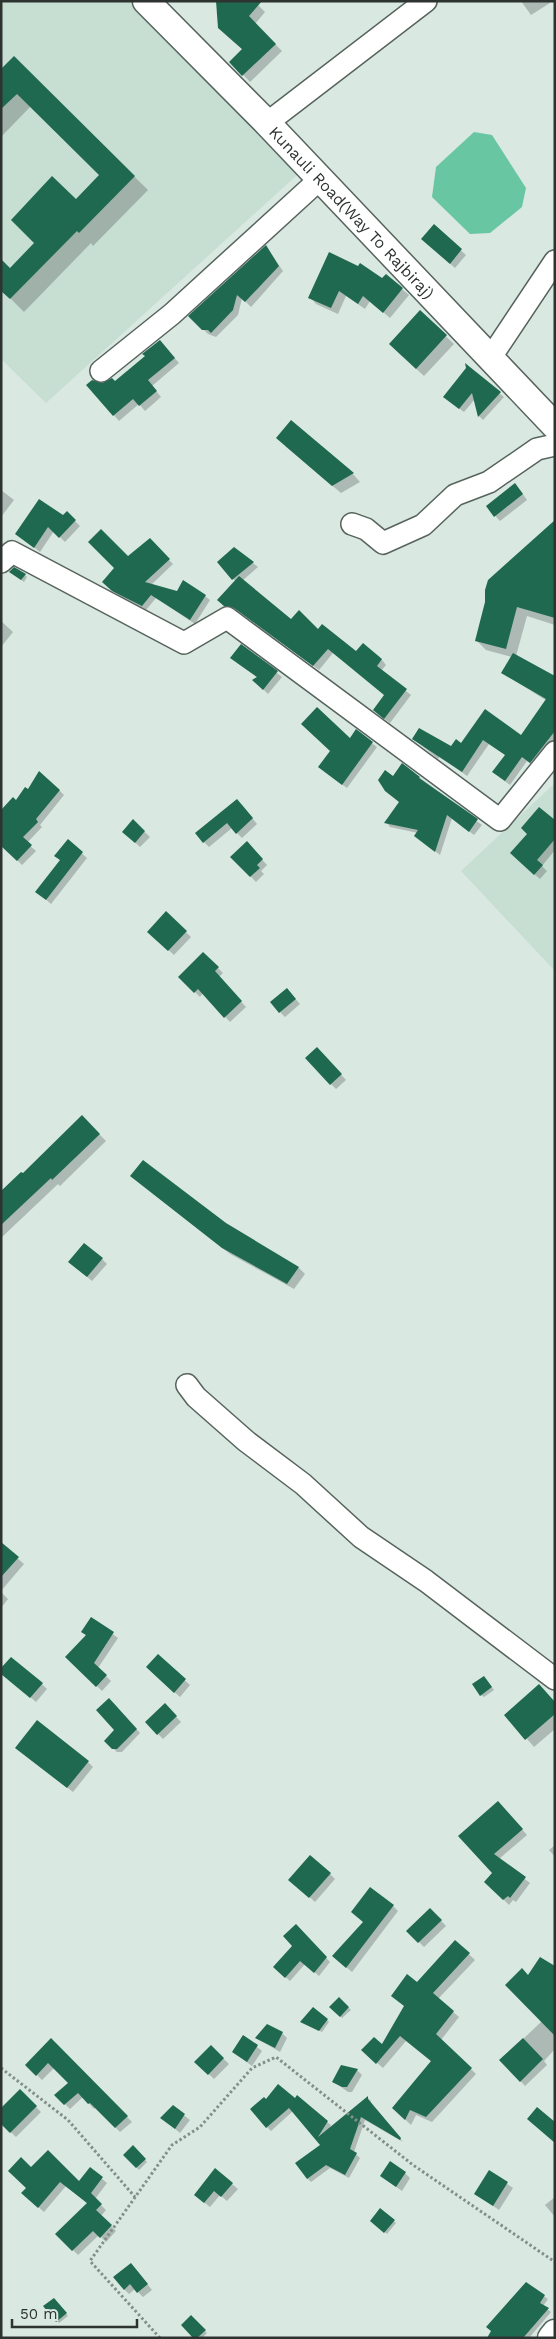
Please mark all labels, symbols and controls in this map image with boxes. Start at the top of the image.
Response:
street label: Kunauli Road(Way To Rajbiraj) [265,122,438,303]
scale bar [12,2296,138,2328]
text: 50 m [20,2305,57,2323]

